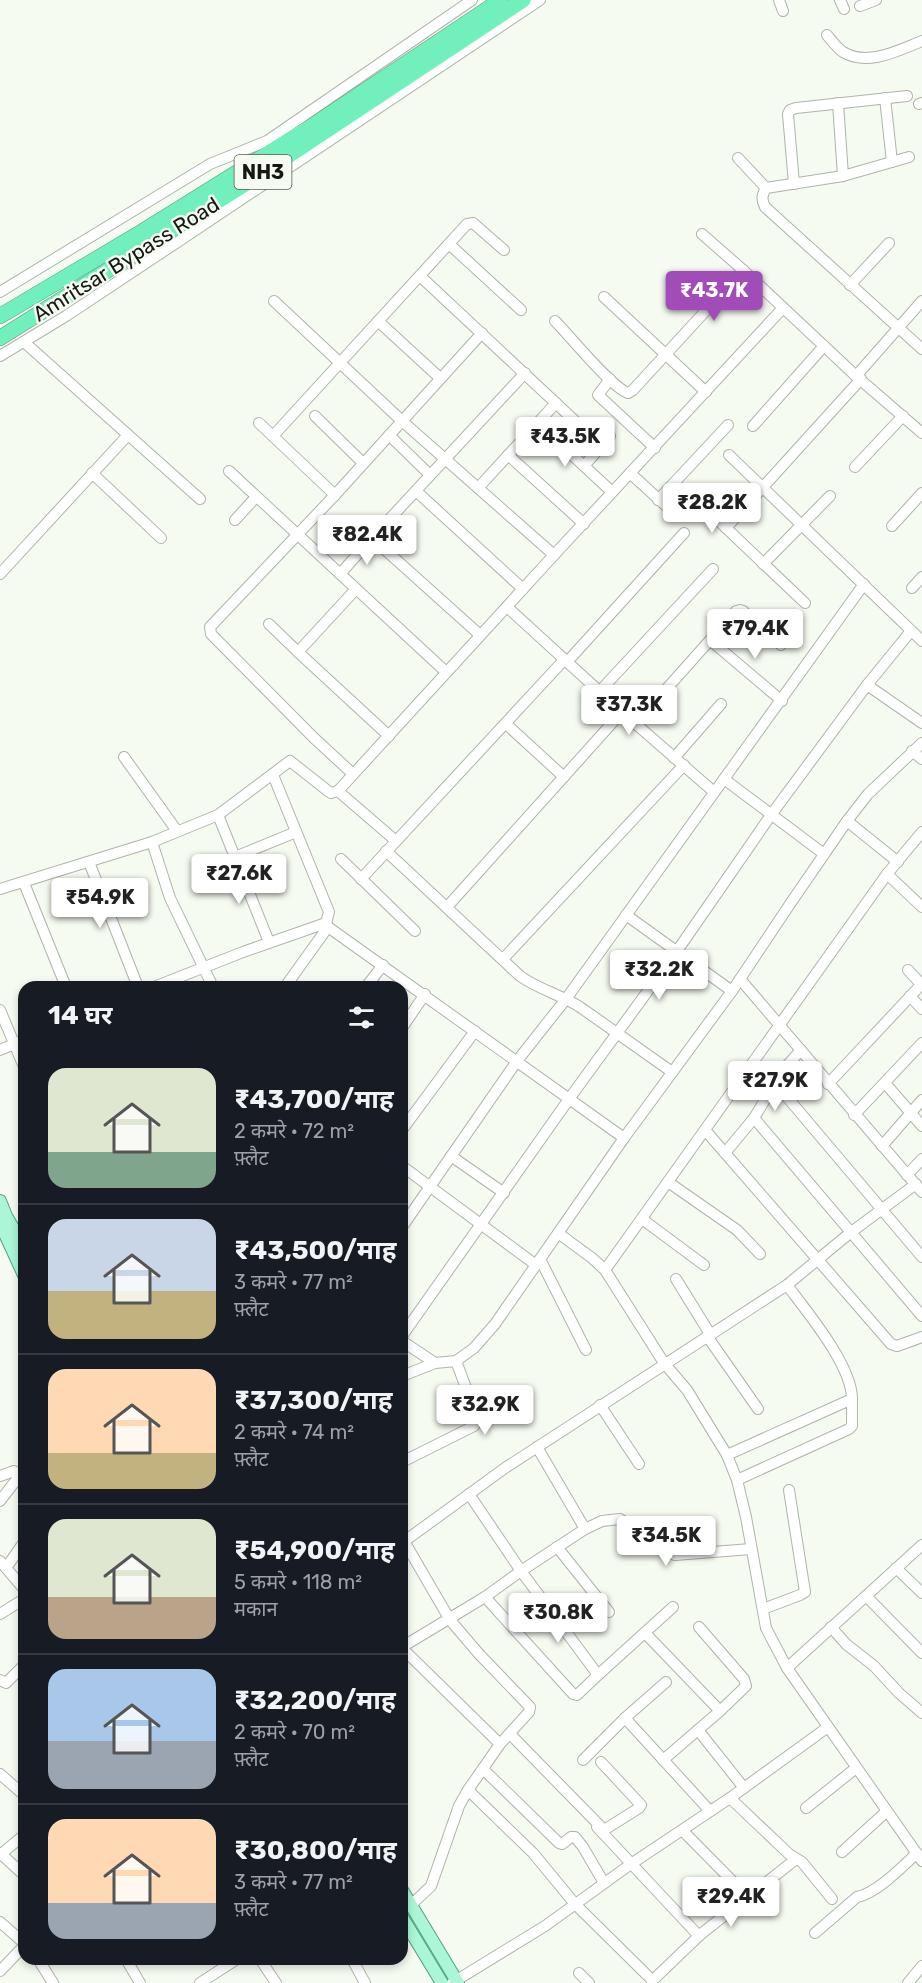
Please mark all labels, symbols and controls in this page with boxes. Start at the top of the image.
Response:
road number: NH3 [234,155,292,189]
street label: Amritsar Bypass Road [28,191,224,327]
pin: ₹43.7K [665,271,763,322]
text: ₹43.7K [680,278,748,302]
pin: ₹43.5K [516,417,614,468]
text: ₹43.5K [530,424,600,448]
pin: ₹28.2K [663,483,761,534]
text: ₹28.2K [677,490,747,514]
pin: ₹82.4K [318,515,416,566]
text: ₹82.4K [332,522,403,546]
pin: ₹79.4K [706,609,804,660]
text: ₹79.4K [721,616,789,640]
pin: ₹37.3K [580,685,678,736]
text: ₹37.3K [595,692,663,716]
pin: ₹27.6K [190,854,288,905]
text: ₹27.6K [205,861,273,885]
pin: ₹54.9K [51,878,149,929]
text: ₹54.9K [65,885,135,909]
pin: ₹32.2K [610,950,708,1001]
text: ₹32.2K [624,957,694,981]
text: 14 घर [48,1000,113,1031]
icon: filters [345,1001,378,1034]
pin: ₹27.9K [726,1061,824,1112]
text: ₹27.9K [742,1068,808,1092]
text: ₹43,700/माह [234,1084,394,1115]
icon: home [96,1092,168,1164]
text: 2 कमरे · 72 m² [234,1119,354,1143]
text: फ़्लैट [234,1146,269,1170]
text: ₹43,500/माह [234,1235,396,1266]
icon: home [96,1243,168,1315]
text: 3 कमरे · 77 m² [234,1270,353,1294]
text: फ़्लैट [234,1297,269,1321]
text: ₹37,300/माह [234,1385,392,1416]
pin: ₹32.9K [436,1385,534,1436]
text: ₹32.9K [450,1392,520,1416]
icon: home [96,1393,168,1465]
text: 2 कमरे · 74 m² [234,1420,354,1444]
text: फ़्लैट [234,1447,269,1471]
pin: ₹34.5K [617,1516,715,1567]
text: ₹34.5K [631,1523,701,1547]
text: ₹54,900/माह [234,1535,395,1566]
icon: home [96,1543,168,1615]
text: 5 कमरे · 118 m² [234,1570,362,1594]
pin: ₹30.8K [509,1593,607,1644]
text: मकान [234,1597,278,1621]
text: ₹30.8K [522,1600,594,1624]
text: ₹32,200/माह [234,1685,396,1716]
icon: home [96,1693,168,1765]
text: 2 कमरे · 70 m² [234,1720,355,1744]
text: फ़्लैट [234,1747,269,1771]
text: ₹30,800/माह [234,1835,397,1866]
icon: home [96,1843,168,1915]
text: 3 कमरे · 77 m² [234,1870,353,1894]
pin: ₹29.4K [682,1877,780,1928]
text: ₹29.4K [696,1884,766,1908]
text: फ़्लैट [234,1897,269,1921]

